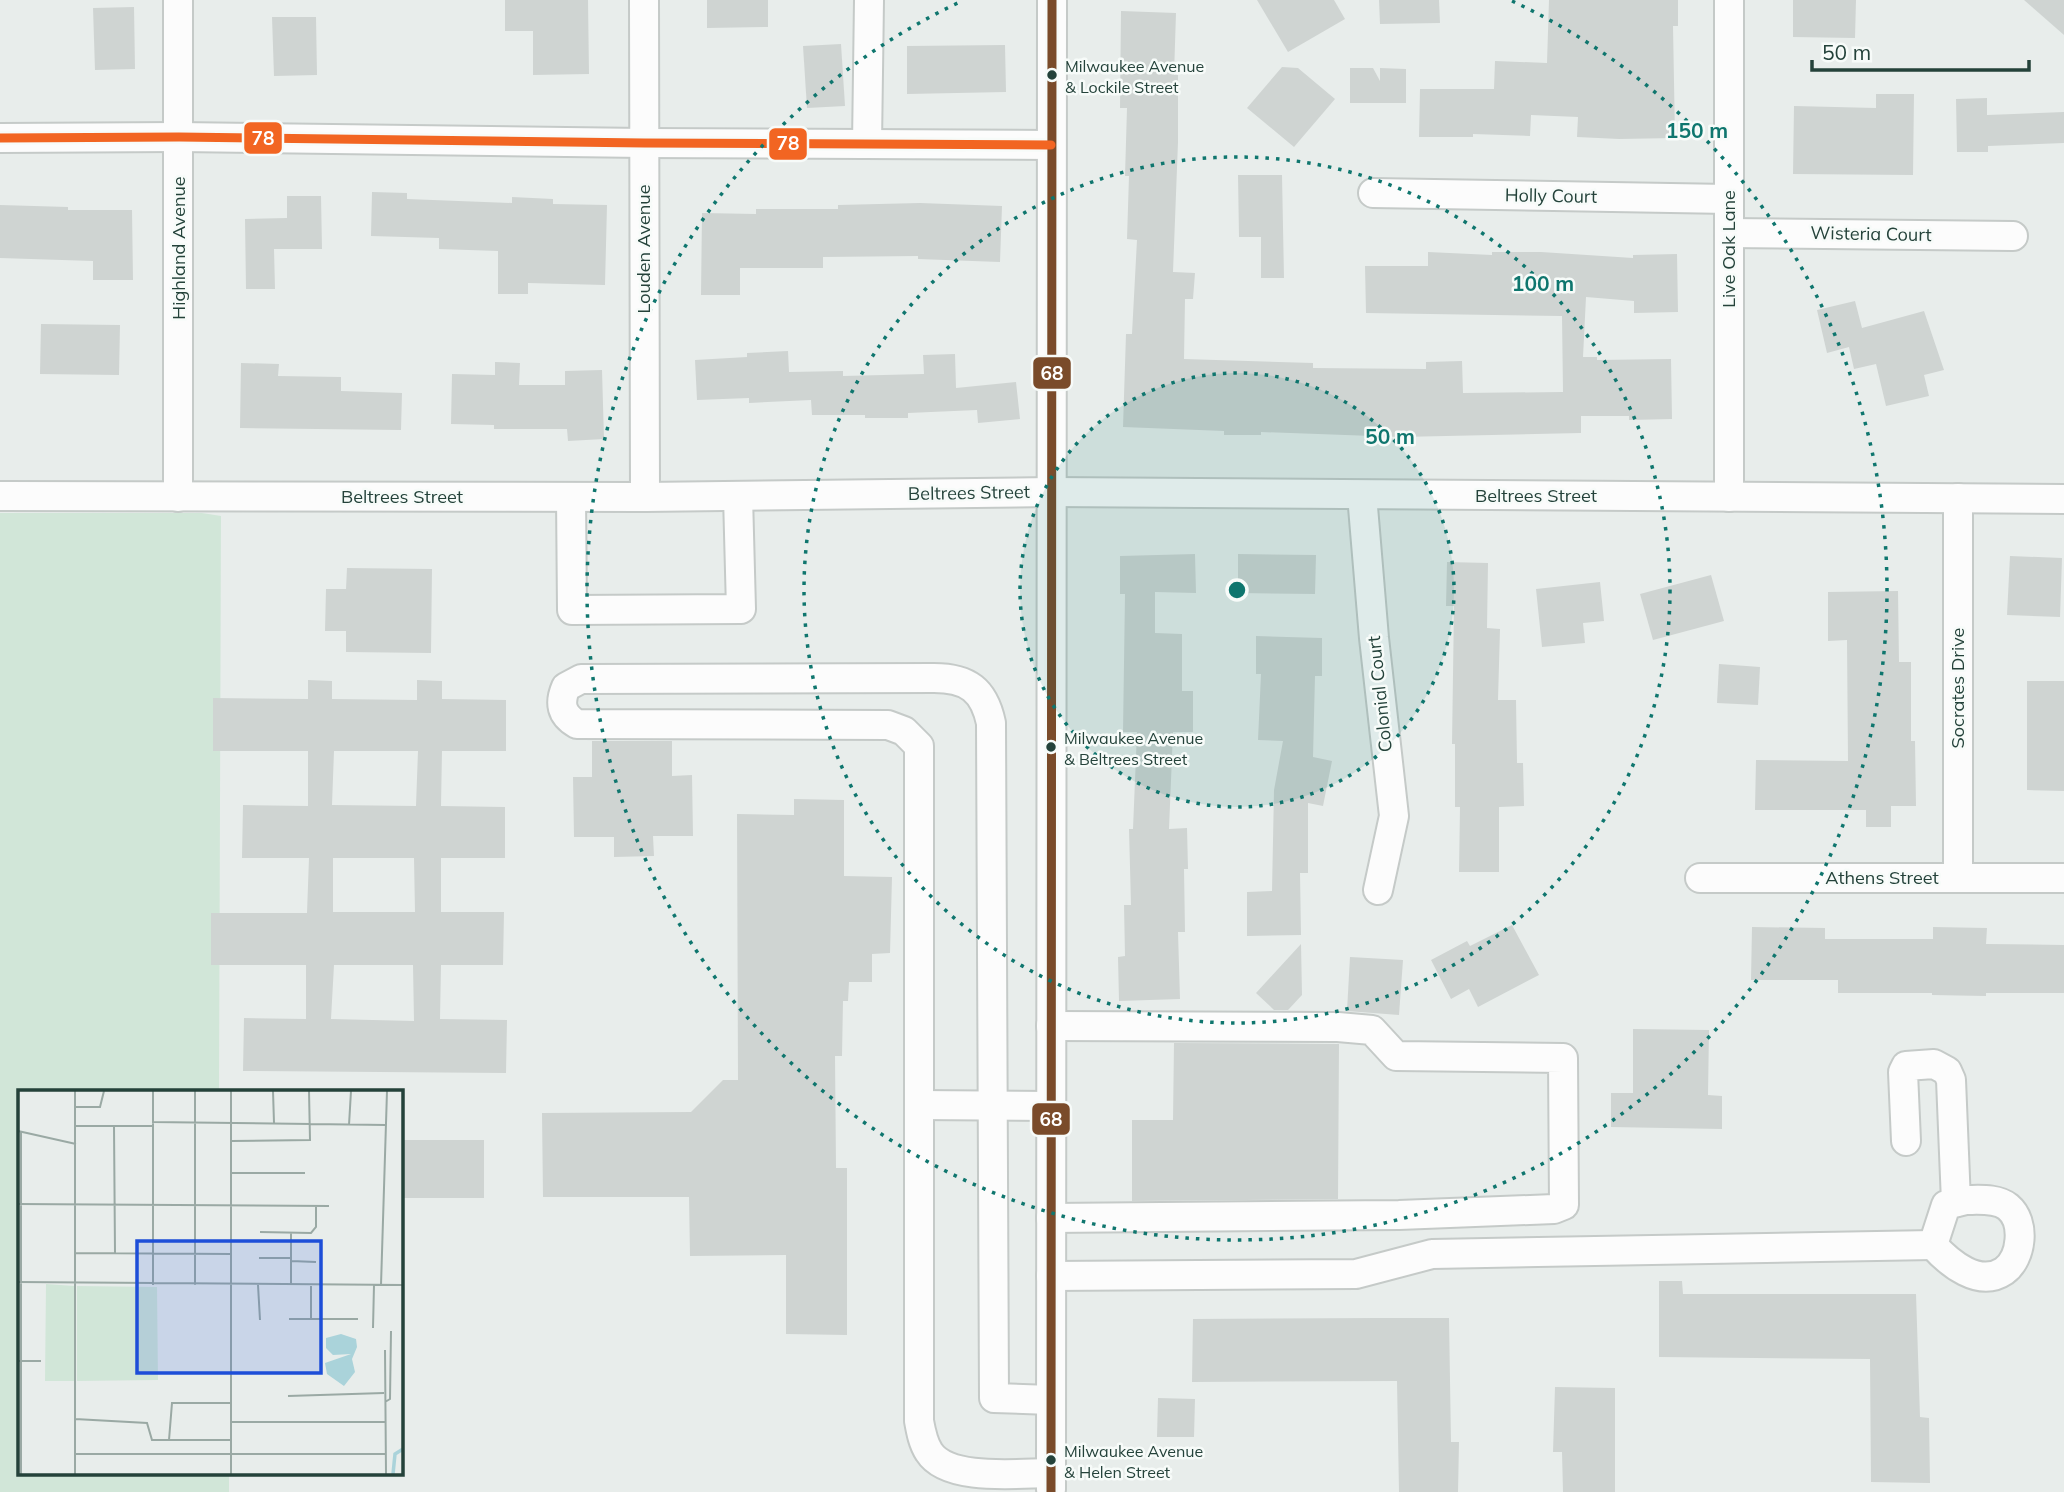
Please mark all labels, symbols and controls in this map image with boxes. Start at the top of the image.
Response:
scale bar [1812,28,2029,72]
text: 50 m [1822,39,1871,65]
place label: Milwaukee Avenue & Lockile Street [1065,56,1204,97]
marker: Milwaukee Avenue & Lockile Street [1045,68,1059,82]
text: 150 m [1666,117,1728,143]
line badge: 78 [243,121,283,155]
text: 78 [252,126,274,150]
line badge: 78 [768,127,808,161]
text: 78 [777,131,799,155]
street label: Highland Avenue [167,176,190,320]
street label: Holly Court [1505,183,1597,208]
street label: Louden Avenue [632,185,655,313]
street label: Live Oak Lane [1717,190,1740,308]
street label: Wisteria Court [1810,221,1932,246]
text: 100 m [1512,270,1574,296]
line badge: 68 [1032,356,1072,390]
text: 68 [1041,361,1063,385]
text: 50 m [1365,423,1415,449]
street label: Beltrees Street [908,480,1030,505]
street label: Beltrees Street [1475,484,1597,507]
street label: Beltrees Street [341,485,463,508]
centre of rings [1225,578,1249,602]
street label: Socrates Drive [1946,628,1969,748]
street label: Colonial Court [1362,635,1397,753]
place label: Milwaukee Avenue & Beltrees Street [1064,728,1203,769]
marker: Milwaukee Avenue & Beltrees Street [1044,740,1058,754]
street label: Athens Street [1825,866,1939,889]
inset map [18,1090,402,1474]
line badge: 68 [1031,1102,1071,1136]
text: 68 [1040,1107,1062,1131]
place label: Milwaukee Avenue & Helen Street [1064,1441,1203,1482]
marker: Milwaukee Avenue & Helen Street [1044,1453,1058,1467]

